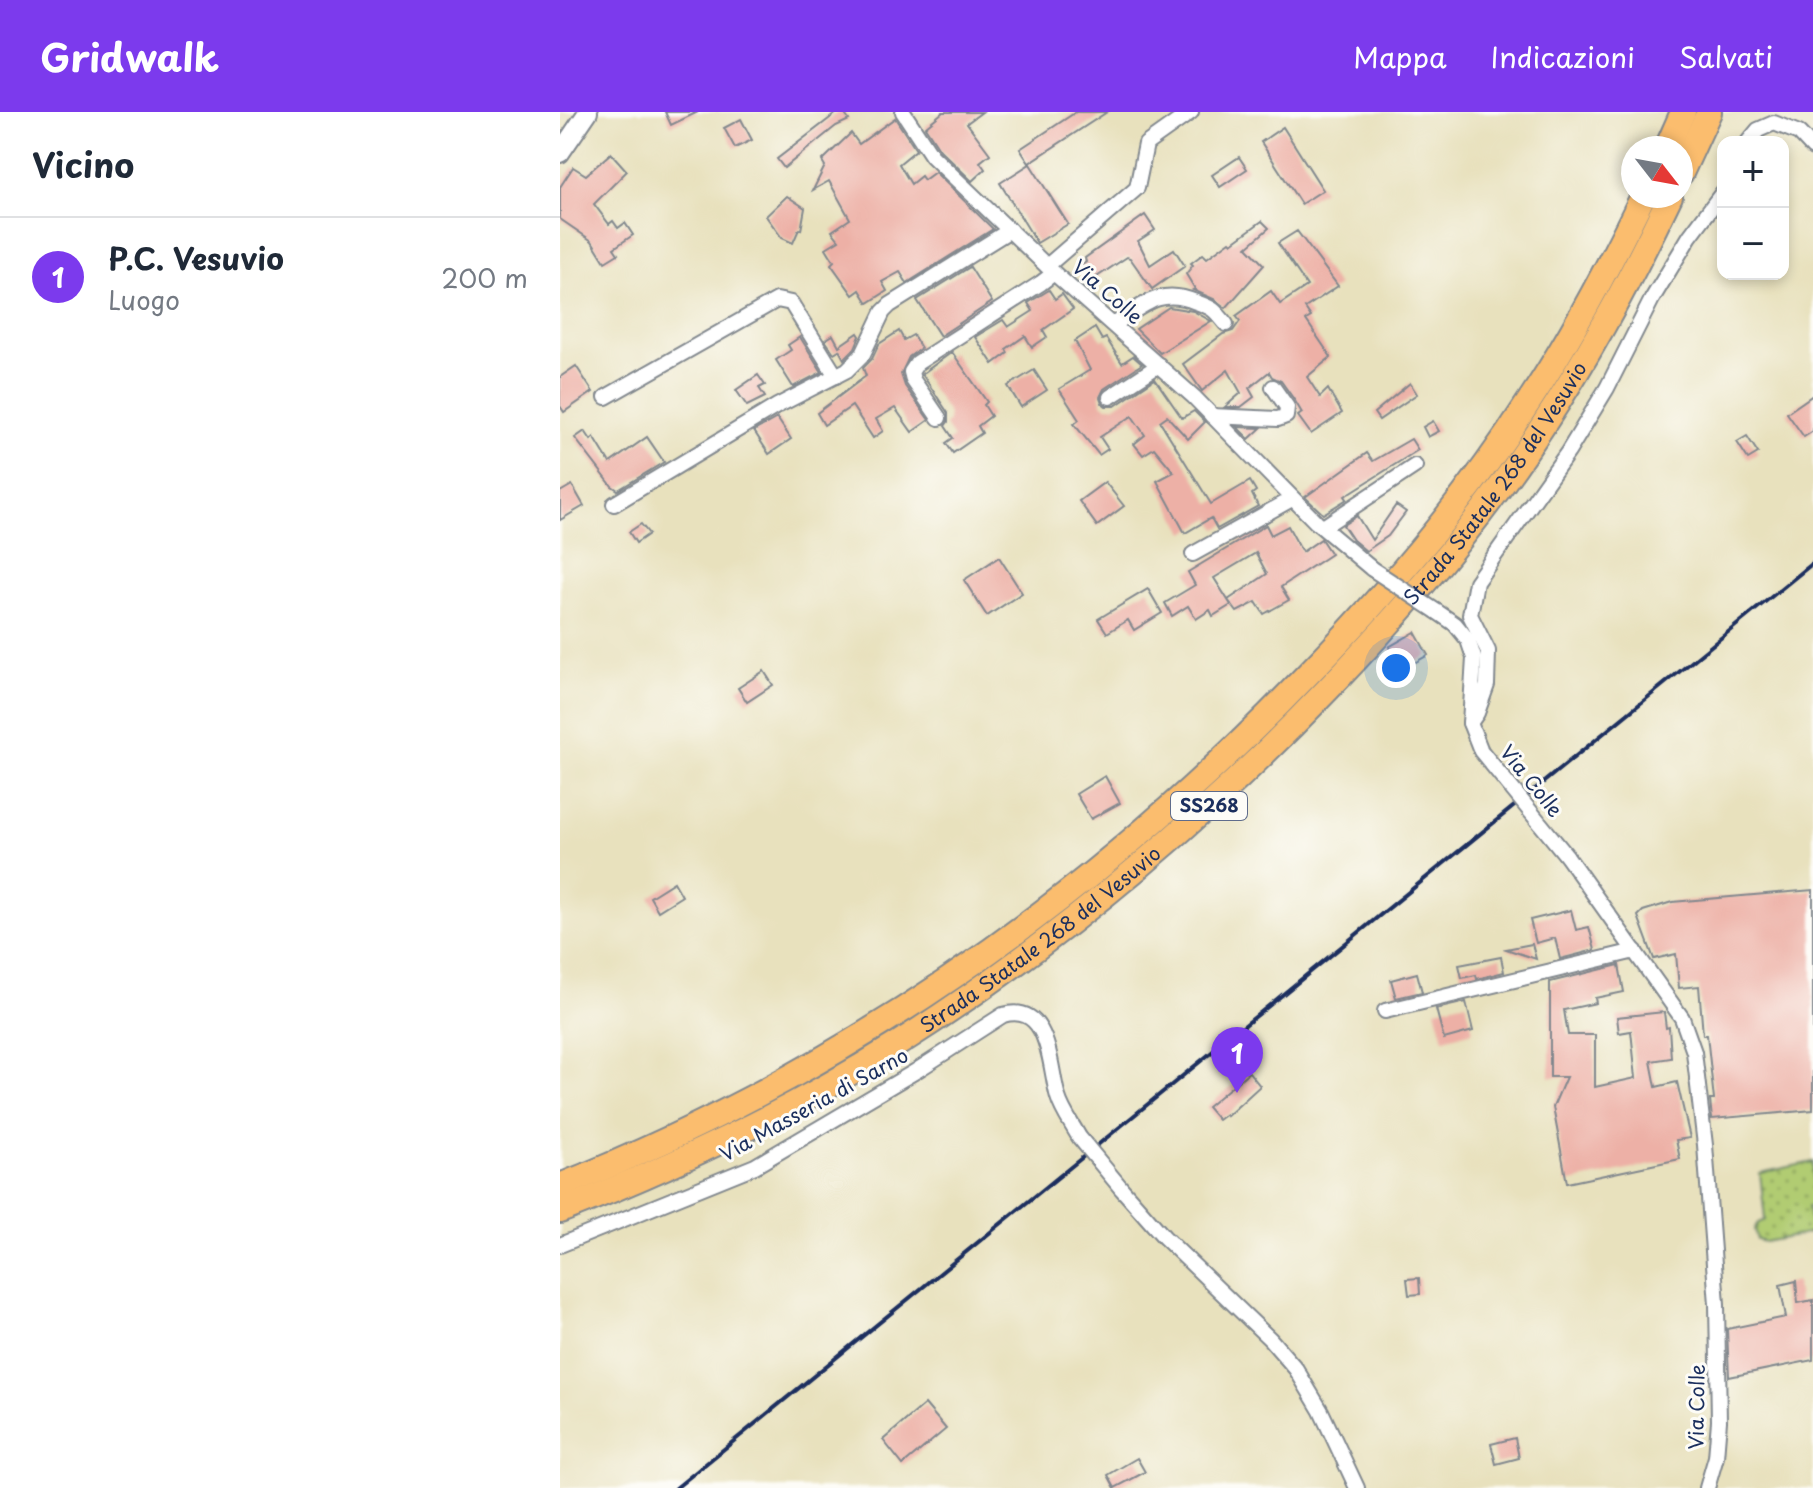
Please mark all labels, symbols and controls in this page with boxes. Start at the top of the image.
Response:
text: Gridwalk [40,28,219,85]
text: Mappa [1353,35,1447,78]
text: Indicazioni [1491,35,1635,78]
text: Salvati [1679,35,1773,78]
north arrow [1621,136,1693,208]
map controls [1717,136,1789,280]
button: + [1717,136,1789,208]
text: Vicino [32,138,134,190]
button: − [1717,208,1789,280]
text: P.C. Vesuvio [108,235,284,280]
street label: Via Colle [1066,252,1150,331]
text: 1 [52,258,64,297]
text: 200 m [441,258,528,297]
text: Luogo [108,280,180,319]
street label: Strada Statale 268 del Vesuvio [1396,356,1594,611]
your location [1376,648,1416,688]
street label: Via Colle [1493,738,1570,823]
road number: SS268 [1171,792,1247,820]
street label: Strada Statale 268 del Vesuvio [913,838,1167,1040]
pin: 1 [1211,1027,1263,1093]
street label: Via Masseria di Sarno [714,1040,913,1168]
street label: Via Colle [1680,1364,1712,1450]

